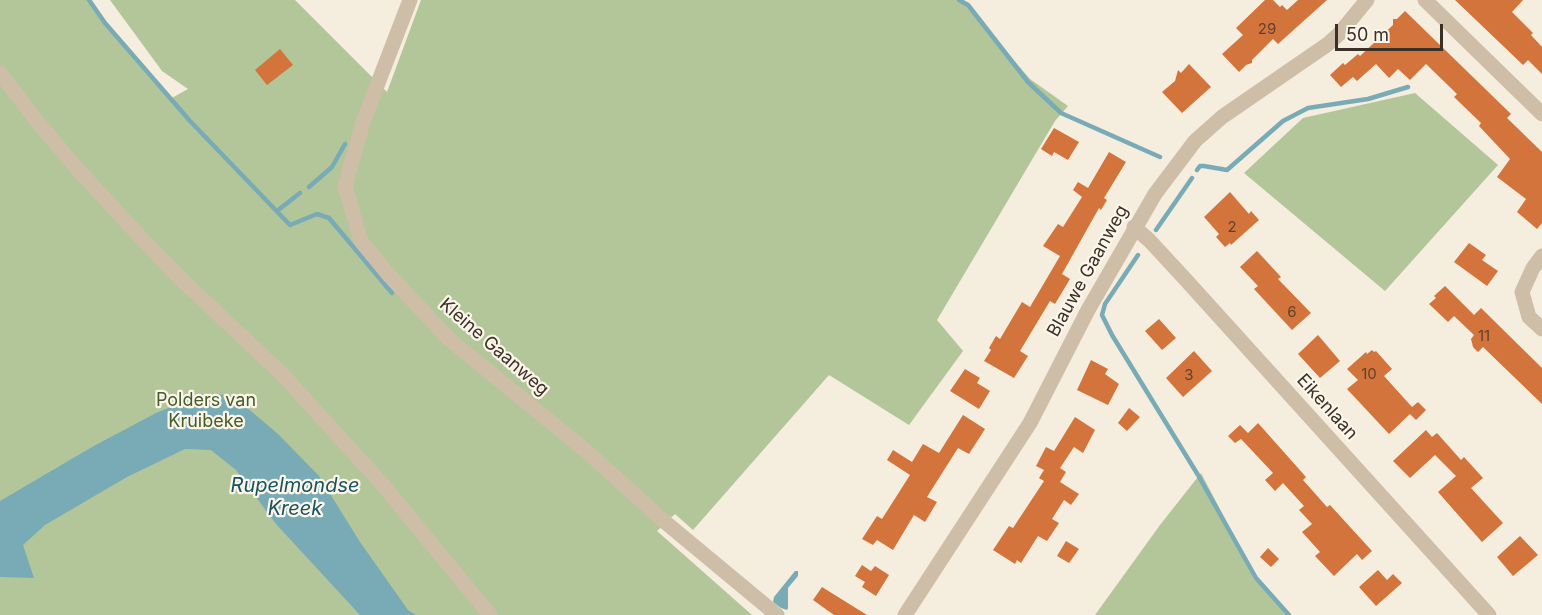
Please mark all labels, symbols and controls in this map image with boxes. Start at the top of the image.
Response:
scale bar [1338,12,1446,50]
house number: 29 [1258,20,1276,38]
text: 50 m [1346,24,1389,45]
street label: Blauwe Gaanweg [1043,201,1133,341]
house number: 2 [1227,218,1237,236]
street label: Kleine Gaanweg [435,294,553,400]
house number: 6 [1287,303,1297,321]
house number: 11 [1478,327,1490,345]
house number: 10 [1361,365,1377,383]
house number: 3 [1184,366,1194,384]
street label: Eikenlaan [1292,370,1362,444]
park label: Polders van Kruibeke [156,390,256,432]
water label: Rupelmondse Kreek [231,474,359,521]

